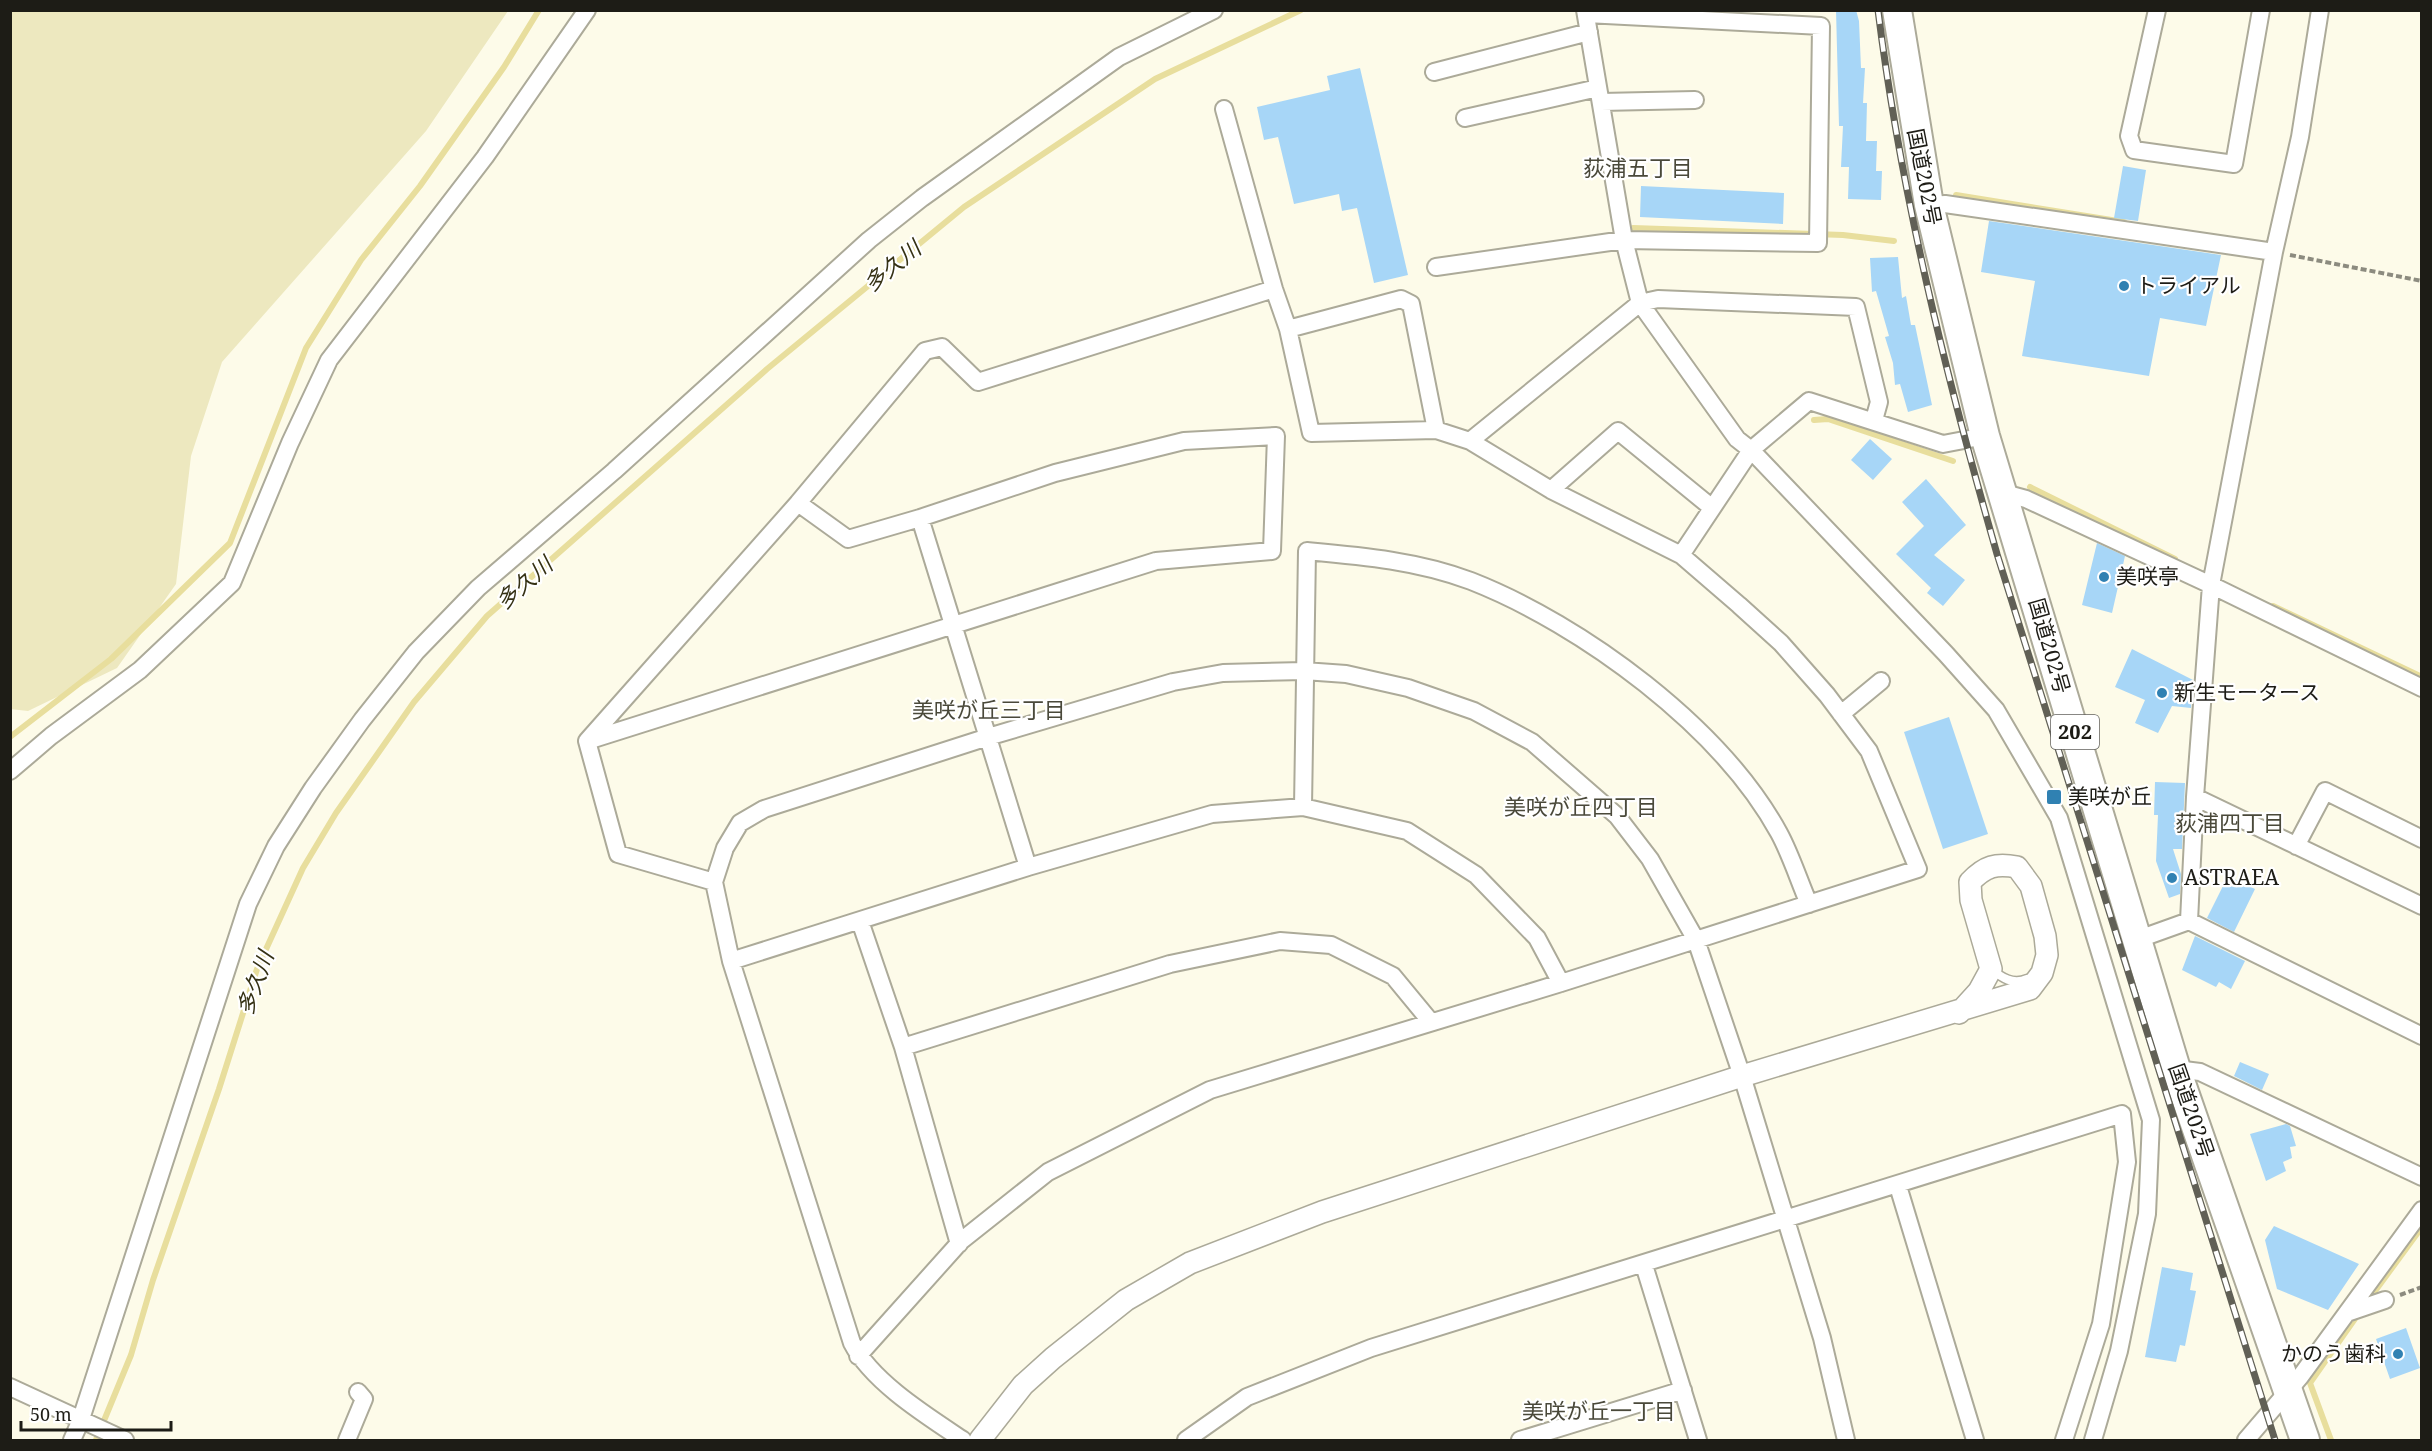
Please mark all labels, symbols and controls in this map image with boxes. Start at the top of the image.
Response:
street label: 国道202号 [1902,126,1948,228]
district label: 荻浦五丁目 [1583,152,1693,182]
water label: 多久川 [856,232,928,298]
place label: トライアル [2136,271,2241,299]
marker: トライアル [2117,279,2131,293]
water label: 多久川 [489,548,560,615]
place label: 美咲亭 [2116,562,2179,590]
marker: 美咲亭 [2097,570,2111,584]
street label: 国道202号 [2023,595,2077,697]
place label: 新生モータース [2174,678,2320,706]
marker: 新生モータース [2155,686,2169,700]
district label: 美咲が丘三丁目 [912,694,1066,724]
road number: 202 [2051,715,2099,749]
place label: 美咲が丘 [2068,782,2152,810]
marker: 美咲が丘 [2045,788,2063,806]
district label: 美咲が丘四丁目 [1504,791,1658,821]
district label: 荻浦四丁目 [2175,807,2285,837]
place label: ASTRAEA [2184,863,2279,891]
marker: ASTRAEA [2165,871,2179,885]
water label: 多久川 [229,945,280,1019]
street label: 国道202号 [2163,1060,2221,1162]
place label: かのう歯科 [2281,1339,2386,1367]
marker: かのう歯科 [2391,1347,2405,1361]
scale bar [21,1394,171,1432]
district label: 美咲が丘一丁目 [1522,1395,1676,1425]
text: 50 m [30,1402,72,1426]

